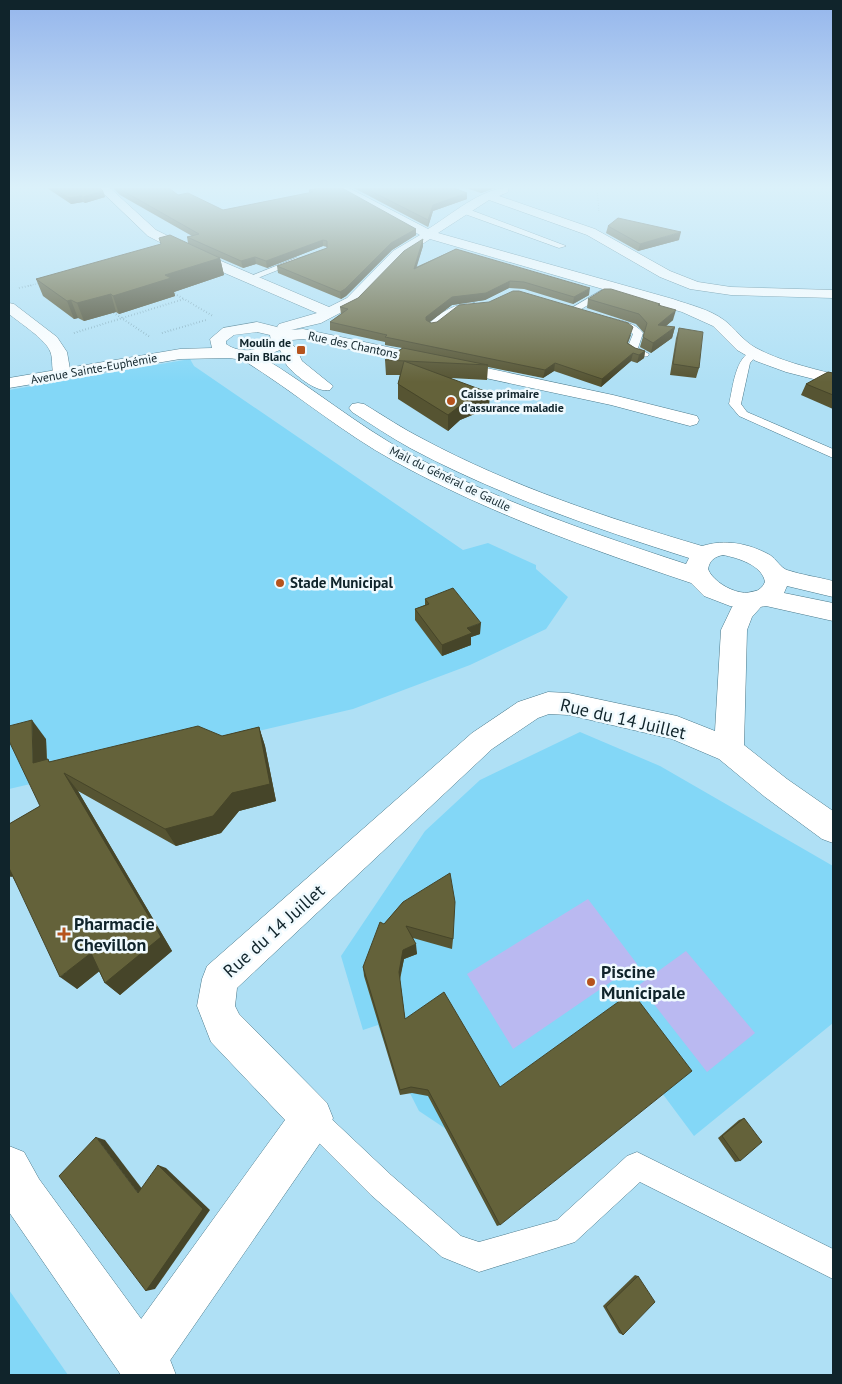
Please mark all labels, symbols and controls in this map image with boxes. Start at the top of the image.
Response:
street label: Rue des Chantons [307,328,399,361]
place label: Moulin de Pain Blanc [237,335,291,364]
marker: Moulin de Pain Blanc [295,344,307,356]
street label: Avenue Sainte-Euphémie [29,350,158,387]
place label: Caisse primaire d'assurance maladie [461,386,564,415]
marker: Caisse primaire d'assurance maladie [445,395,457,407]
street label: Mail du Général de Gaulle [387,443,513,514]
place label: Stade Municipal [290,573,393,592]
marker: Stade Municipal [274,577,286,589]
street label: Rue du 14 Juillet [558,693,688,744]
street label: Rue du 14 Juillet [218,879,329,982]
place label: Pharmacie Chevillon [74,912,155,956]
marker: Pharmacie Chevillon [58,928,70,940]
place label: Piscine Municipale [601,960,685,1004]
marker: Piscine Municipale [585,976,597,988]

